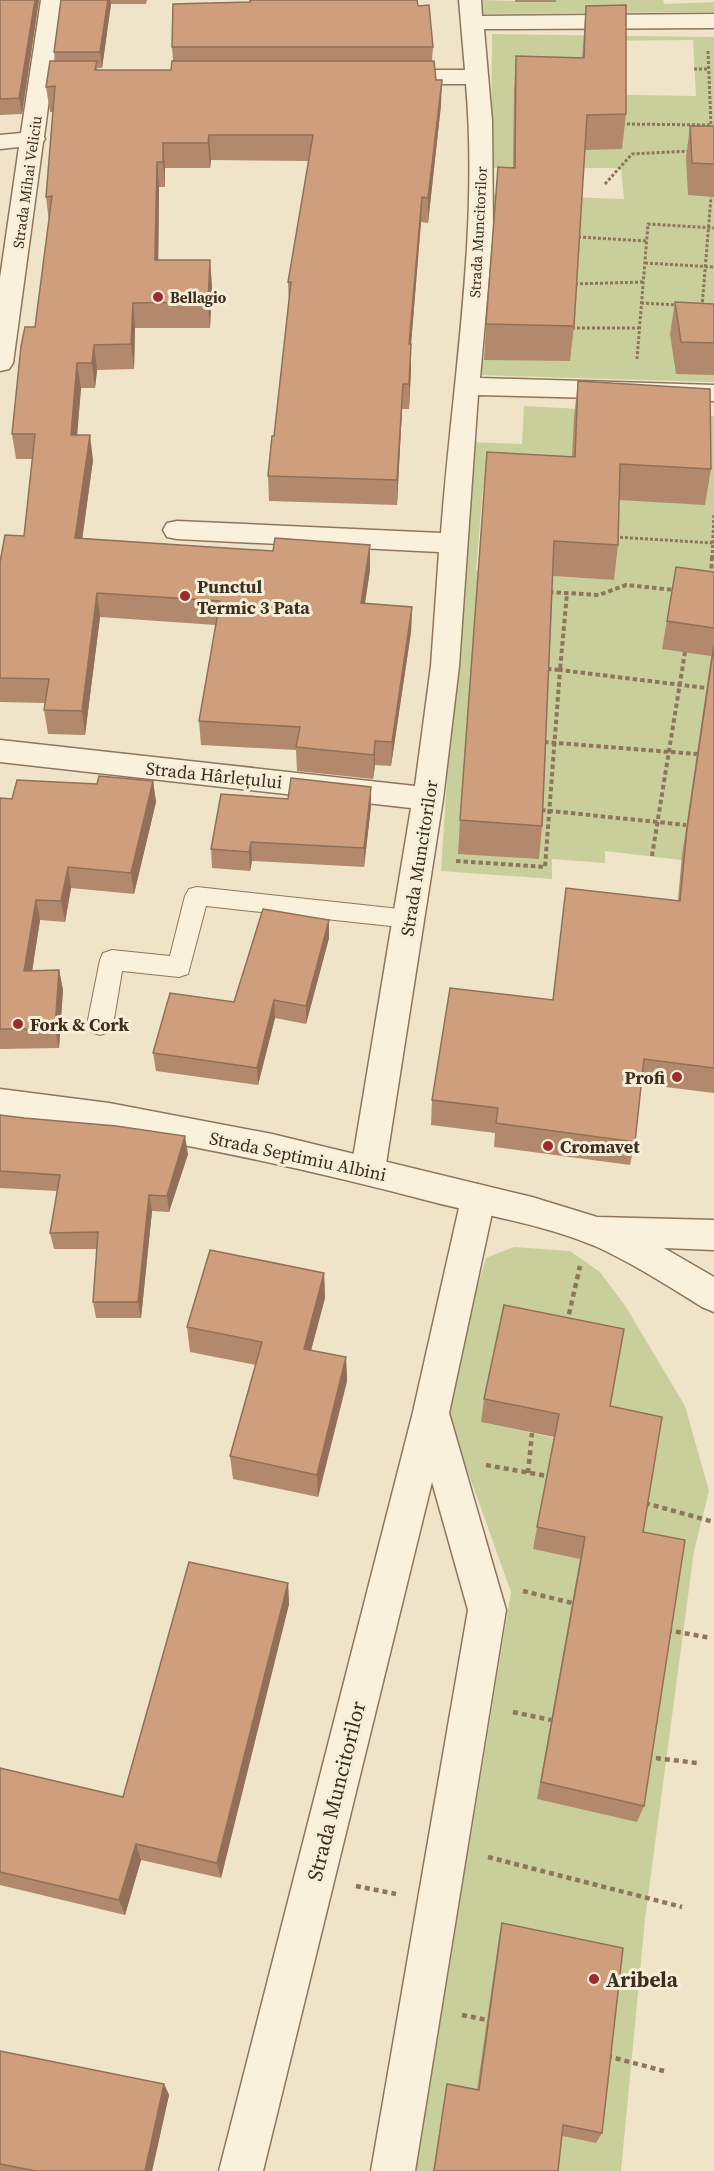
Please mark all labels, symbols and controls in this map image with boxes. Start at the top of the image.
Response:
street label: Strada Mihai Veliciu [7,114,47,250]
street label: Strada Muncitorilor [464,165,492,298]
place label: Bellagio [170,287,227,308]
marker: Bellagio [151,290,165,304]
place label: Punctul Termic 3 Pata [197,574,310,620]
marker: Punctul Termic 3 Pata [178,589,192,603]
street label: Strada Hârlețului [145,755,283,795]
street label: Strada Muncitorilor [394,778,444,938]
place label: Fork & Cork [30,1012,129,1037]
marker: Fork & Cork [11,1017,25,1031]
place label: Profi [625,1065,665,1090]
marker: Profi [670,1070,684,1084]
street label: Strada Septimiu Albini [207,1125,389,1187]
place label: Cromavet [560,1134,640,1159]
marker: Cromavet [541,1139,555,1153]
street label: Strada Muncitorilor [300,1698,372,1884]
place label: Aribela [606,1965,679,1994]
marker: Aribela [587,1972,601,1986]

